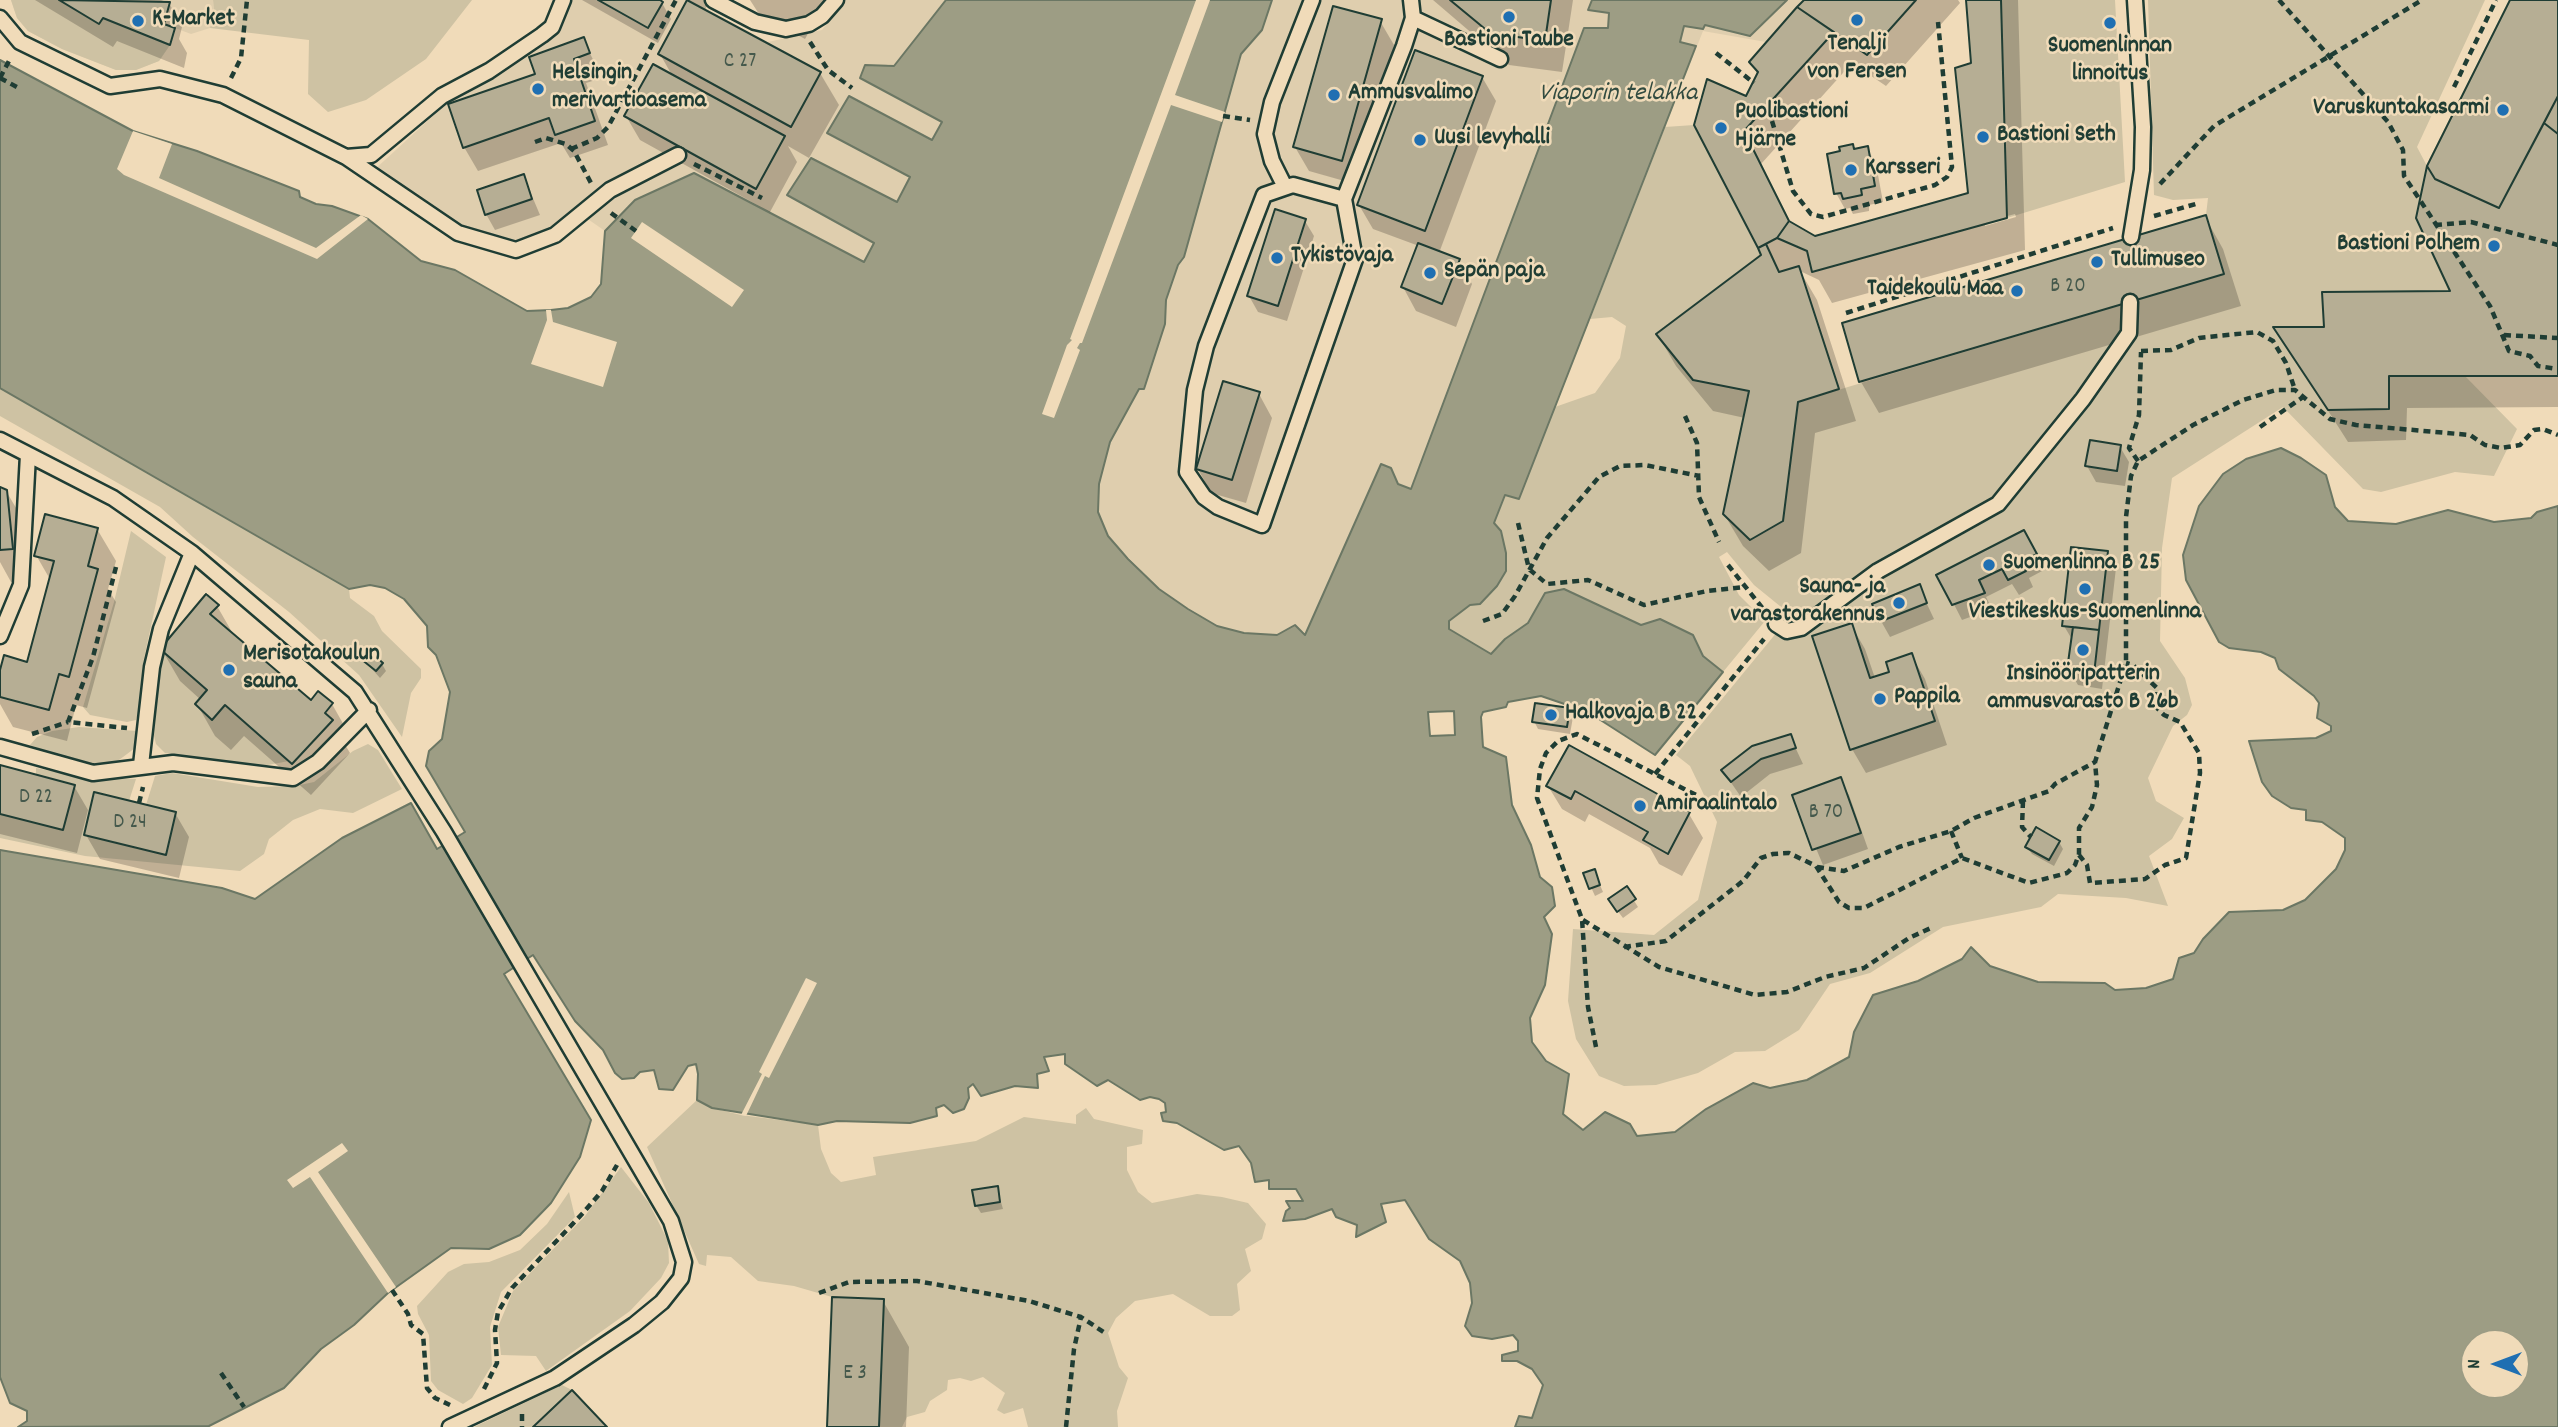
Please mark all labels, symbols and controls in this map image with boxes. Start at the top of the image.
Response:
place label: K-Market [152,7,235,35]
marker: Bastioni Taube [1501,9,1517,25]
marker: Tenalji von Fersen [1849,12,1865,28]
marker: K-Market [130,13,146,29]
marker: Suomenlinnan linnoitus [2102,15,2118,31]
place label: Bastioni Taube [1444,28,1574,56]
place label: Tenalji von Fersen [1807,32,1907,88]
place label: Suomenlinnan linnoitus [2048,34,2172,90]
house number: C 27 [724,50,756,76]
place label: Helsingin merivartioasema [552,61,706,117]
water label: Viaporin telakka [1539,79,1697,111]
marker: Helsingin merivartioasema [530,81,546,97]
place label: Ammusvalimo [1348,81,1473,109]
marker: Ammusvalimo [1326,87,1342,103]
place label: Varuskuntakasarmi [2313,96,2489,124]
place label: Puolibastioni Hjärne [1735,100,1848,156]
marker: Varuskuntakasarmi [2495,102,2511,118]
marker: Puolibastioni Hjärne [1713,120,1729,136]
place label: Bastioni Seth [1997,123,2116,151]
place label: Uusi levyhalli [1434,126,1550,154]
marker: Bastioni Seth [1975,129,1991,145]
marker: Uusi levyhalli [1412,132,1428,148]
place label: Karsseri [1865,156,1940,184]
marker: Karsseri [1843,162,1859,178]
place label: Bastioni Polhem [2337,232,2480,260]
marker: Bastioni Polhem [2486,238,2502,254]
place label: Tykistövaja [1291,244,1393,272]
place label: Tullimuseo [2111,248,2205,276]
marker: Tykistövaja [1269,250,1285,266]
marker: Tullimuseo [2089,254,2105,270]
place label: Sepän paja [1444,259,1545,287]
marker: Sepän paja [1422,265,1438,281]
house number: B 20 [2050,275,2086,301]
place label: Taidekoulu Maa [1867,277,2003,305]
marker: Taidekoulu Maa [2009,283,2025,299]
place label: Suomenlinna B 25 [2003,551,2160,579]
marker: Suomenlinna B 25 [1981,557,1997,573]
place label: Sauna- ja varastorakennus [1731,575,1885,631]
marker: Viestikeskus-Suomenlinna [2077,581,2093,597]
marker: Sauna- ja varastorakennus [1891,595,1907,611]
place label: Viestikeskus-Suomenlinna [1969,600,2201,628]
place label: Merisotakoulun sauna [243,642,380,698]
marker: Insinööripatterin ammusvarasto B 26b [2075,642,2091,658]
marker: Merisotakoulun sauna [221,662,237,678]
place label: Insinööripatterin ammusvarasto B 26b [1988,662,2178,718]
place label: Pappila [1894,685,1960,713]
marker: Pappila [1872,691,1888,707]
place label: Halkovaja B 22 [1565,701,1697,729]
marker: Halkovaja B 22 [1543,707,1559,723]
house number: D 22 [19,786,53,812]
place label: Amiraalintalo [1654,792,1777,820]
marker: Amiraalintalo [1632,798,1648,814]
house number: B 70 [1809,801,1843,827]
house number: D 24 [113,811,147,837]
north arrow [2460,1329,2530,1399]
text: N [2462,1359,2489,1369]
house number: E 3 [843,1362,867,1388]

